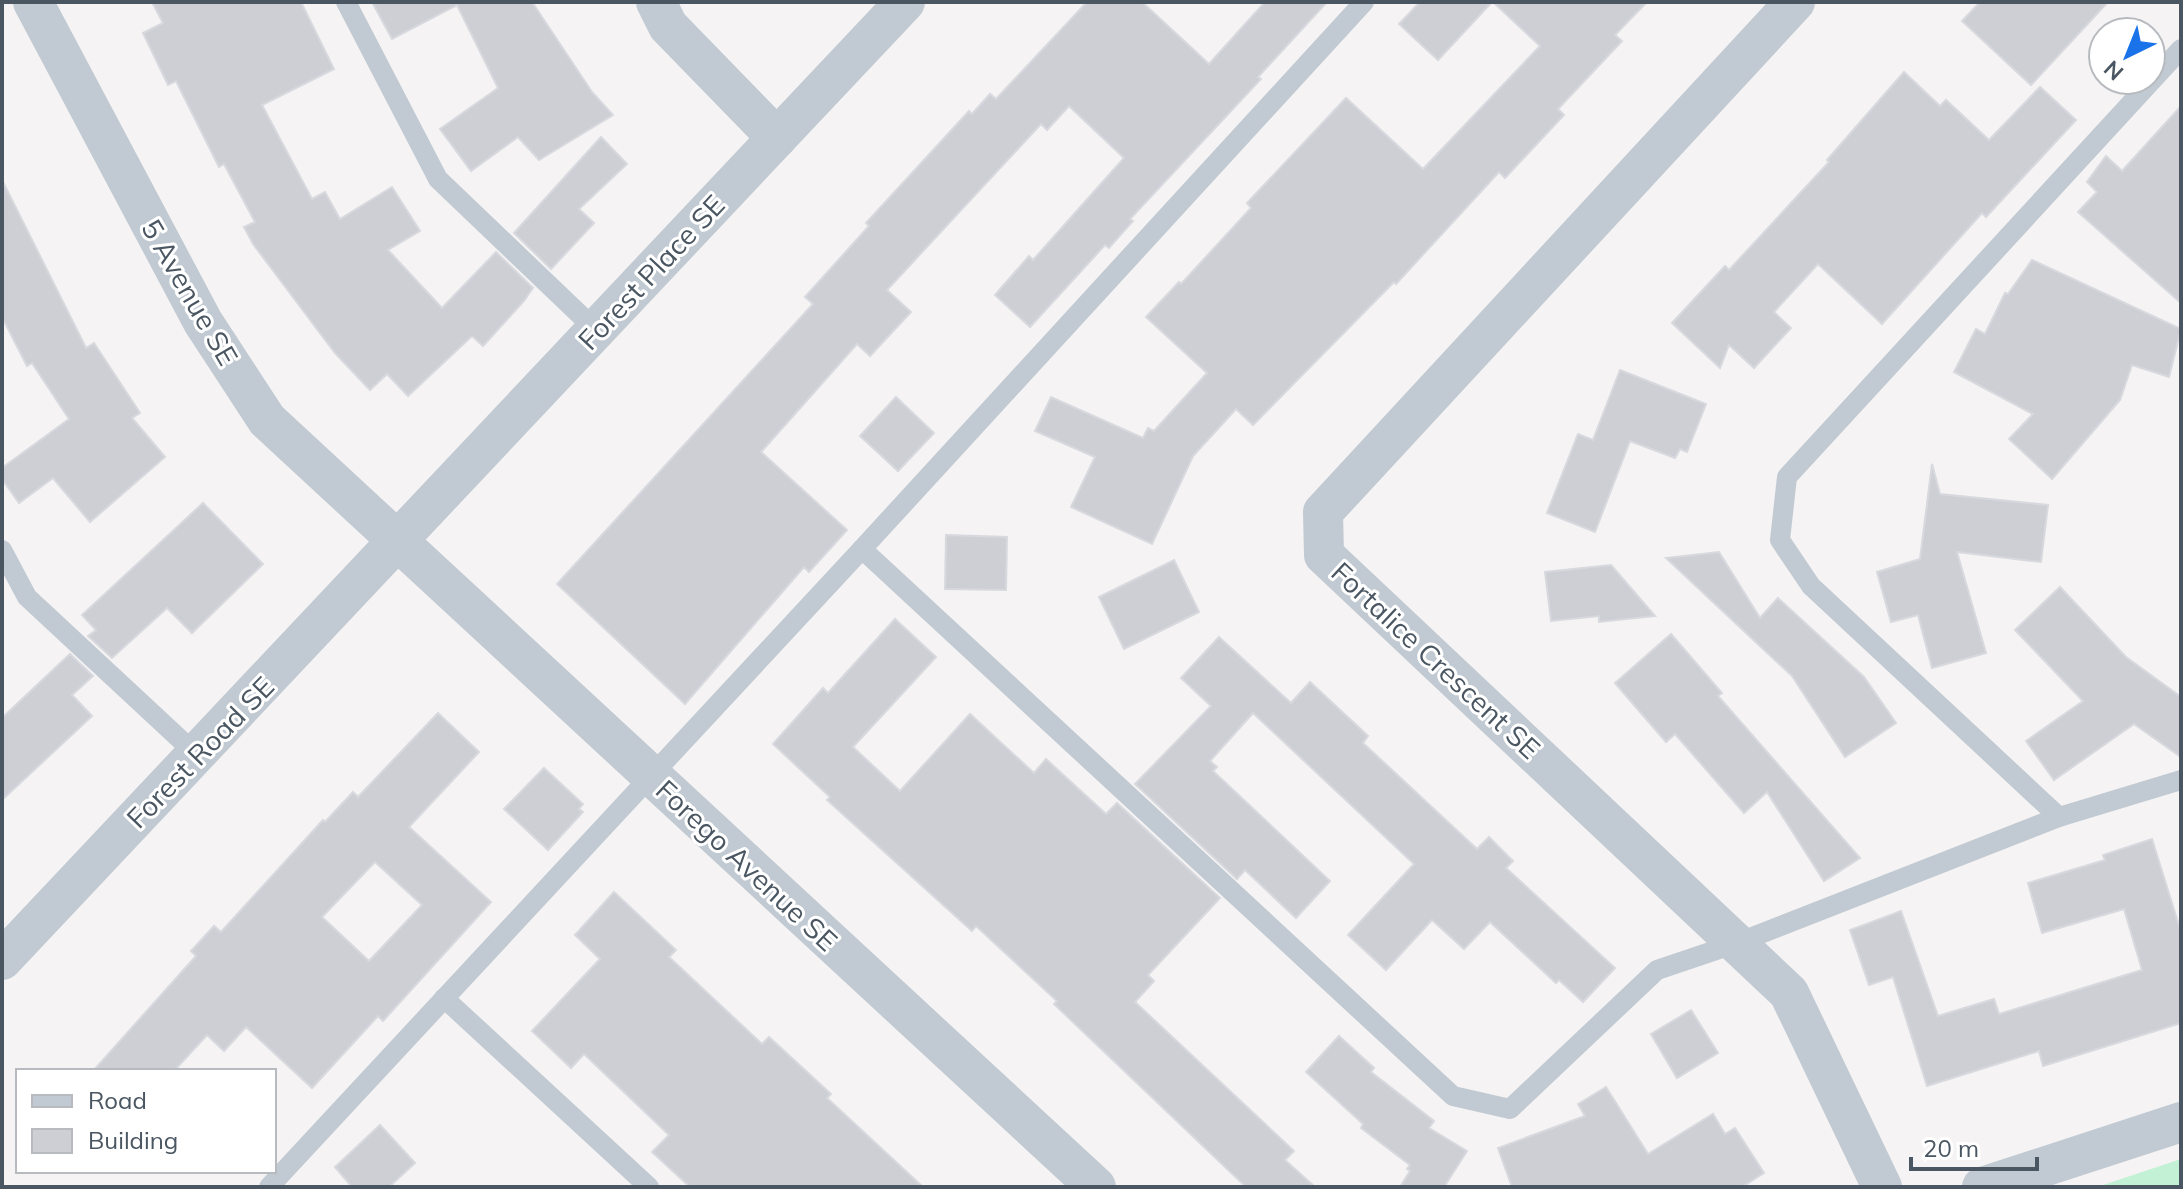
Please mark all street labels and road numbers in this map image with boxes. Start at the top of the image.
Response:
street label: Forest Place SE [570,187,732,357]
street label: 5 Avenue SE [134,213,246,371]
street label: Fortalice Crescent SE [1324,554,1548,766]
street label: Forest Road SE [119,669,281,835]
street label: Forego Avenue SE [649,772,845,958]

